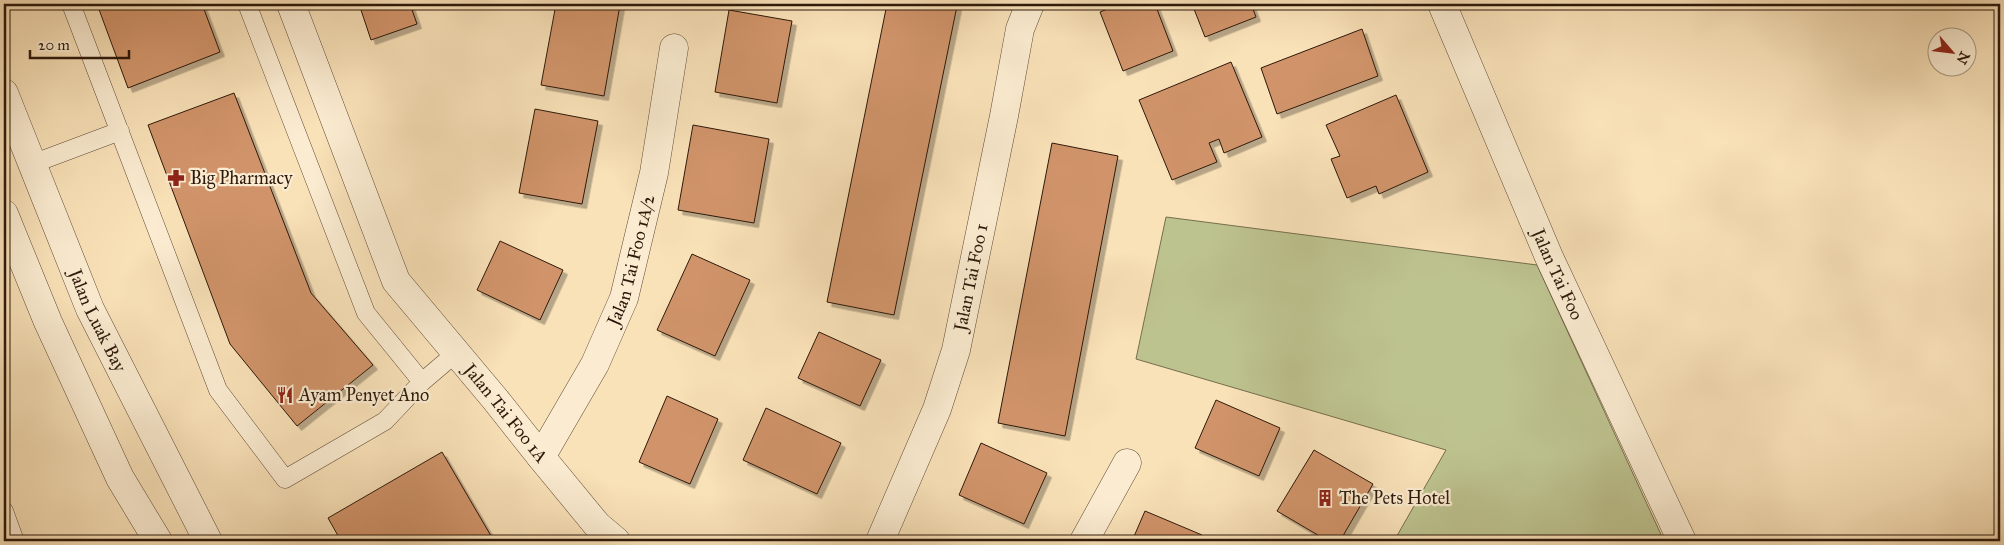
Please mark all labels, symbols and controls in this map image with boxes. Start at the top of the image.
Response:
scale bar [30,28,129,60]
north arrow [1926,28,1976,78]
text: 20 m [38,36,70,54]
text: N [1953,49,1973,67]
place label: Big Pharmacy [190,167,293,190]
pharmacy icon: Big Pharmacy [166,168,186,188]
street label: Jalan Tai Foo 1A/2 [601,192,659,331]
street label: Jalan Tai Foo 1 [949,222,993,335]
street label: Jalan Tai Foo [1526,223,1588,324]
street label: Jalan Luak Bay [63,264,131,376]
street label: Jalan Tai Foo 1A [457,358,552,467]
place label: Ayam Penyet Ano [298,384,429,406]
restaurant icon: Ayam Penyet Ano [275,385,295,405]
place label: The Pets Hotel [1339,487,1450,509]
building icon: The Pets Hotel [1315,488,1335,508]

